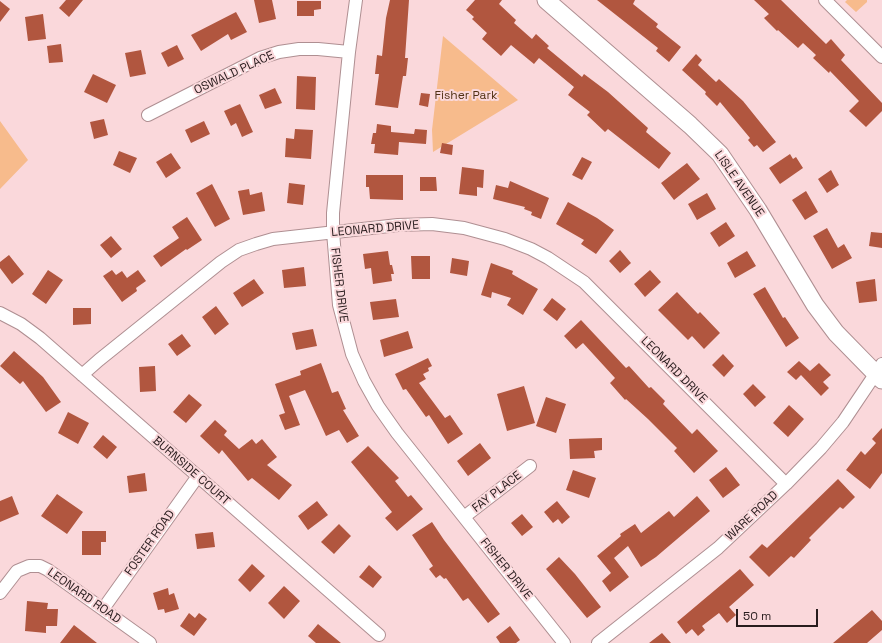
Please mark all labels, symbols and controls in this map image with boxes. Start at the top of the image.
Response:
street label: OSWALD PLACE [192,48,276,98]
park label: Fisher Park [435,89,497,103]
street label: LISLE AVENUE [711,148,767,220]
street label: LEONARD DRIVE [330,218,420,240]
street label: FISHER DRIVE [327,247,351,323]
street label: LEONARD DRIVE [638,334,710,406]
street label: BURNSIDE COURT [149,433,233,509]
street label: FAY PLACE [469,468,525,516]
street label: WARE ROAD [723,488,781,544]
street label: FOSTER ROAD [122,507,178,579]
street label: FISHER DRIVE [477,535,535,603]
street label: LEONARD ROAD [44,565,124,627]
scale bar [738,601,820,627]
text: 50 m [743,608,771,624]

